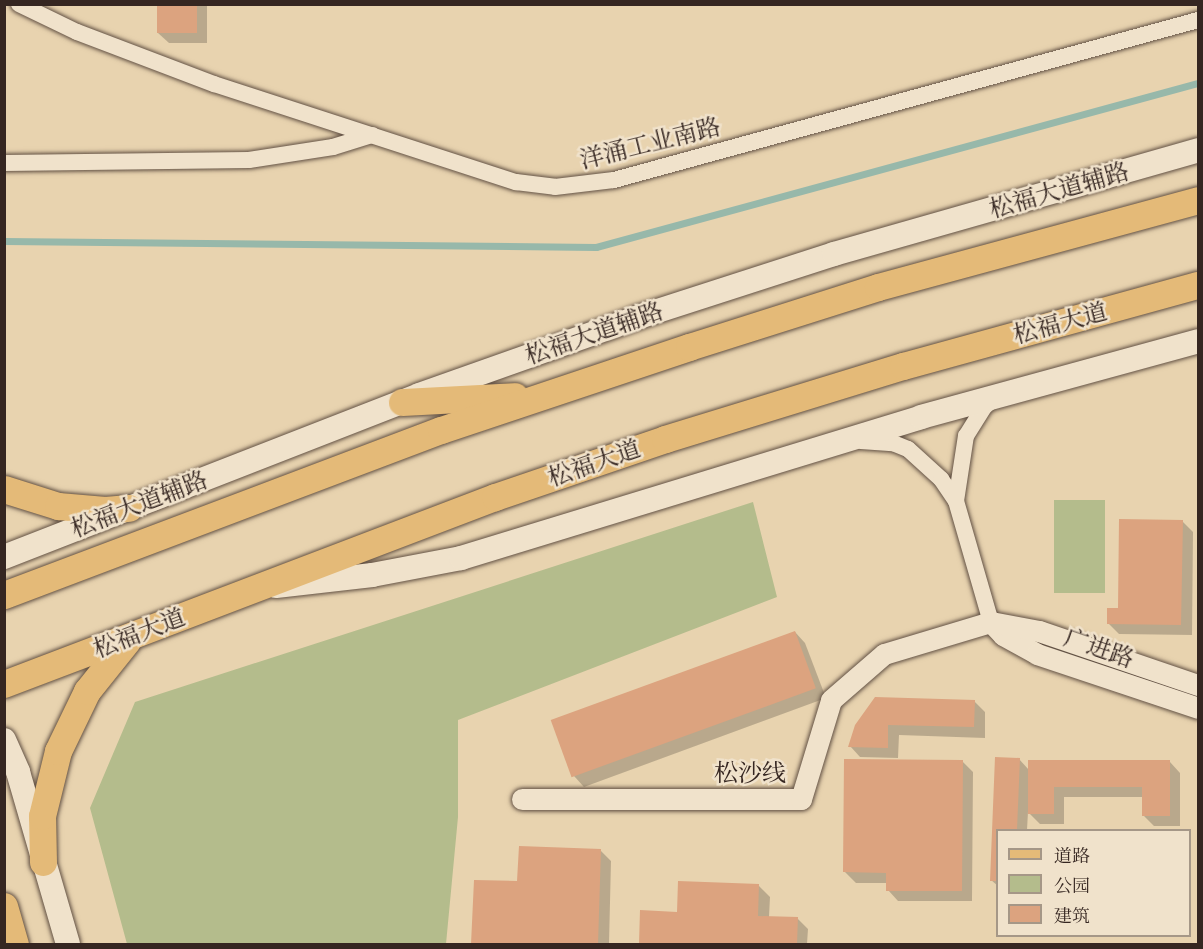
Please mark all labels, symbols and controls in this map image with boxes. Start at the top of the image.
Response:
street label: 洋涌工业南路 [577,112,723,174]
street label: 松福大道辅路 [986,156,1132,224]
street label: 松福大道辅路 [521,296,667,370]
street label: 松福大道 [1010,297,1110,349]
street label: 松福大道 [544,434,644,492]
street label: 松福大道辅路 [67,465,211,543]
street label: 松福大道 [89,602,189,664]
street label: 广进路 [1060,623,1138,673]
street label: 松沙线 [714,759,786,787]
legend [996,829,1191,937]
text: 道路 [1054,844,1090,867]
text: 公园 [1054,874,1090,897]
text: 建筑 [1054,904,1090,927]

